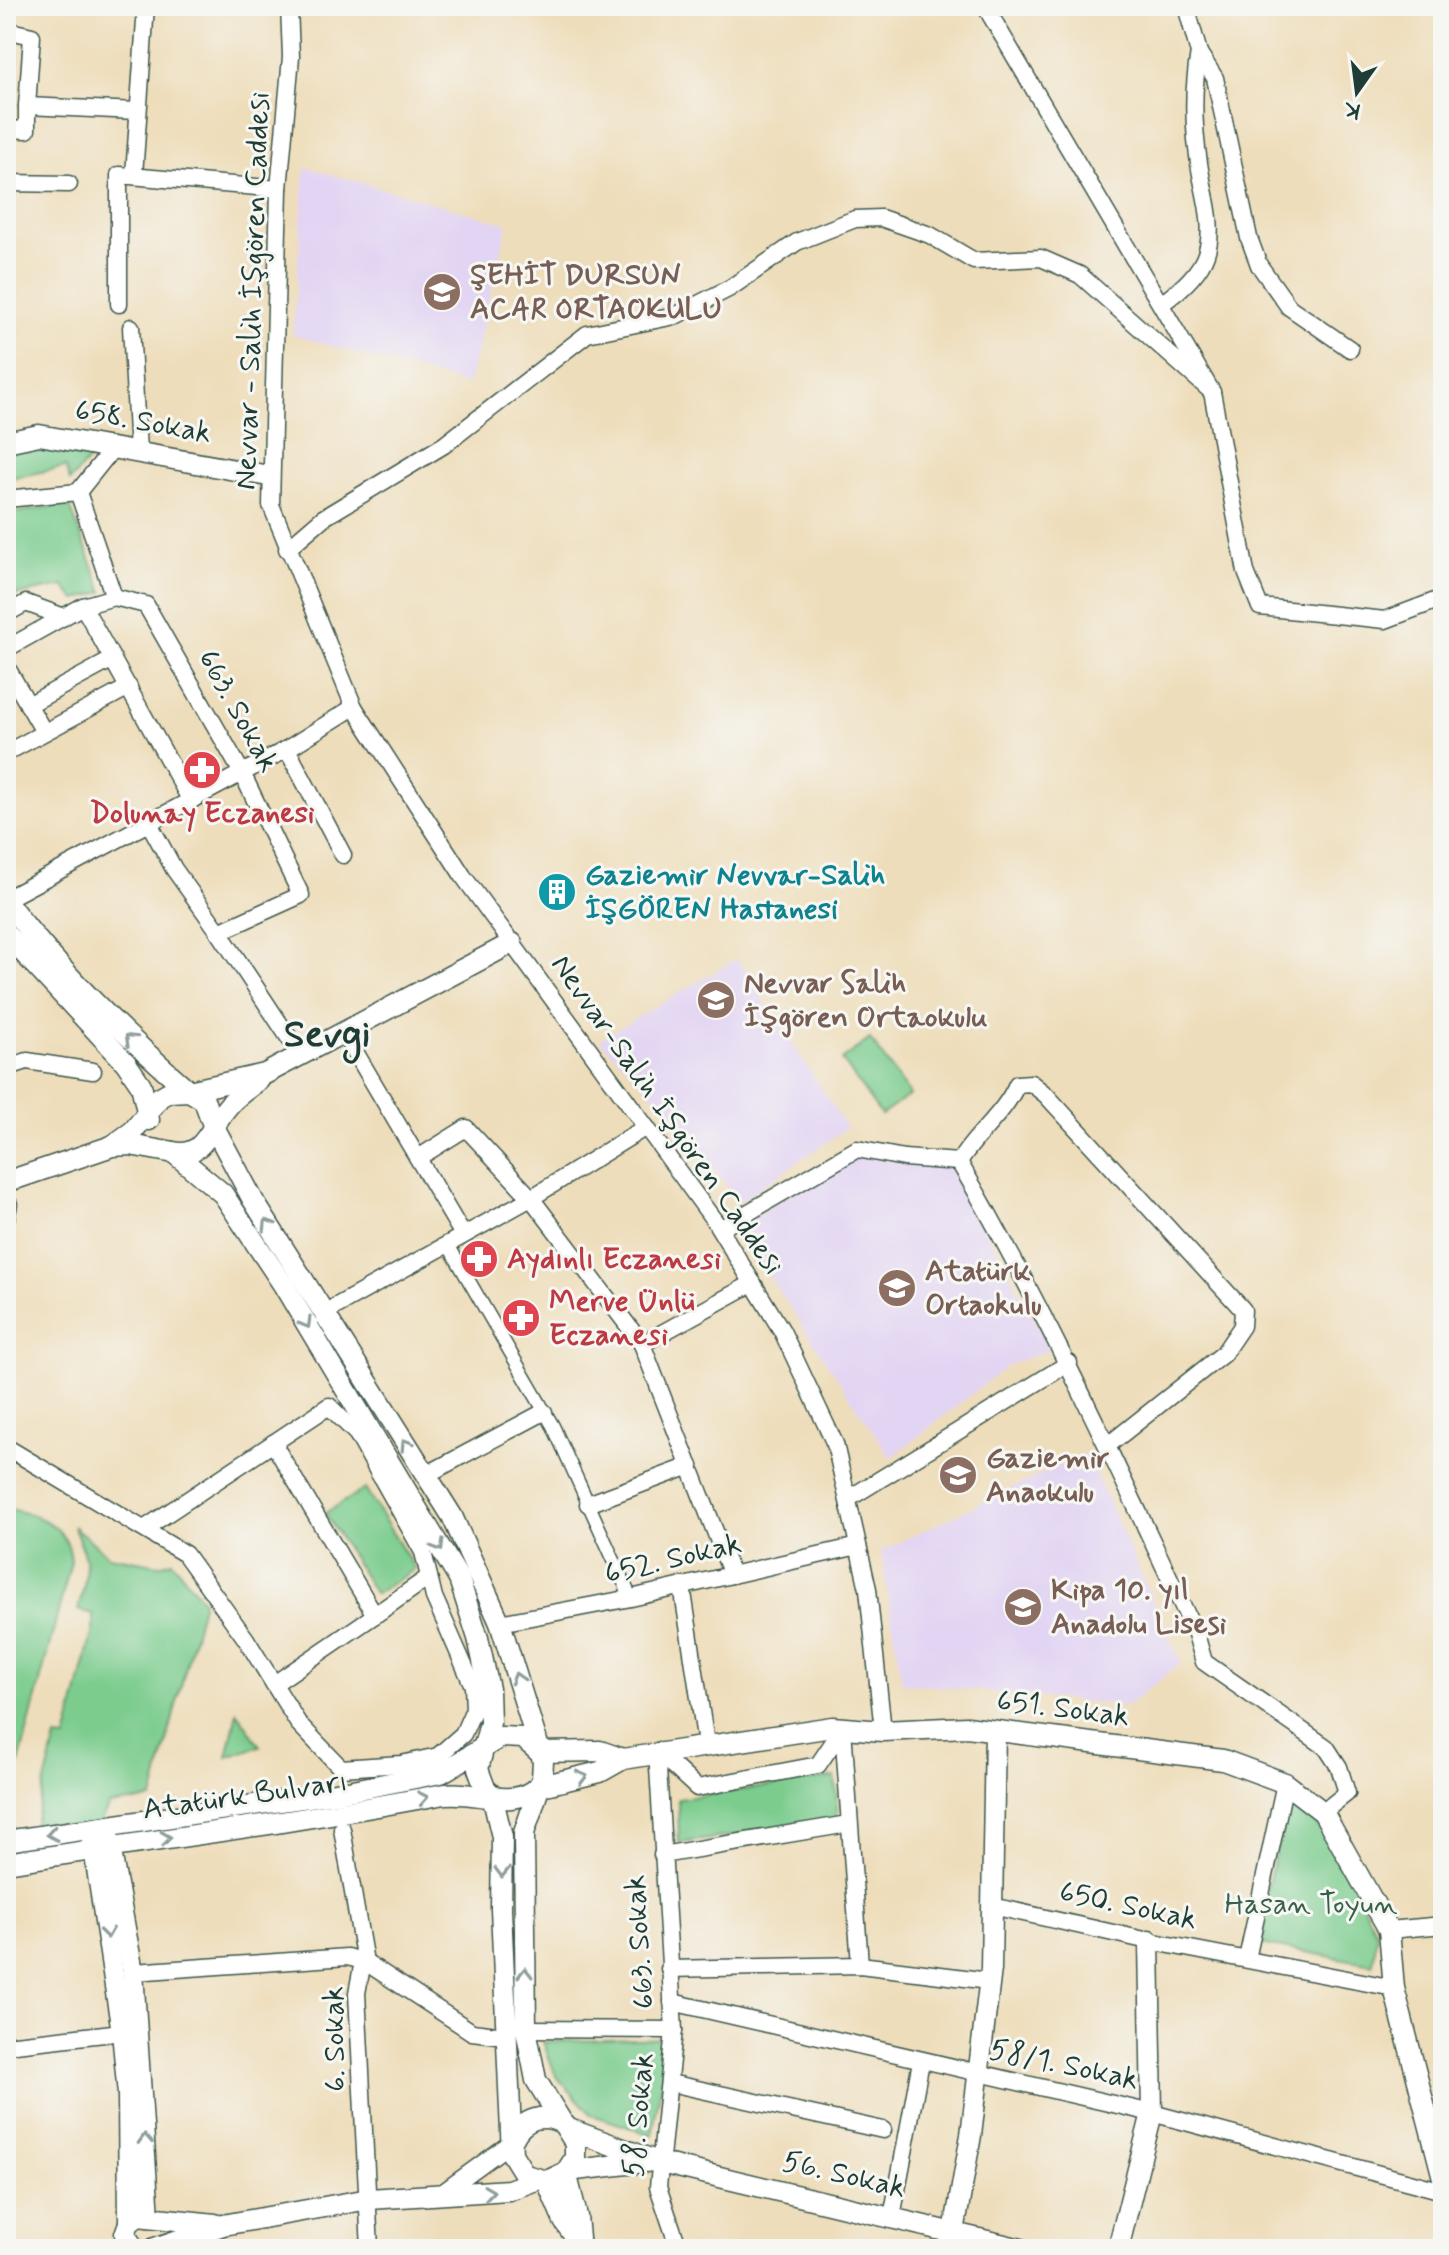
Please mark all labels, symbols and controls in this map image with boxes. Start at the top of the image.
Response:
north arrow [1317,52,1397,132]
street label: Nevvar - Salih İşgören Caddesi [227,91,279,491]
text: K [1341,94,1364,125]
place label: ŞEHİT DURSUN ACAR ORTAOKULU [470,256,722,329]
school or university icon: ŞEHİT DURSUN ACAR ORTAOKULU [421,271,463,313]
street label: 658. Sokak [72,391,214,453]
street label: 663. Sokak [188,643,288,779]
pharmacy icon: Dolunay Eczanesi [181,749,223,791]
place label: Dolunay Eczanesi [89,794,315,833]
place label: Gaziemir Nevvar-Salih İŞGÖREN Hastanesi [585,856,885,929]
building icon: Gaziemir Nevvar-Salih İŞGÖREN Hastanesi [536,871,578,913]
street label: Nevvar-Salih İşgören Caddesi [541,947,793,1283]
place label: Nevvar Salih İşgören Ortaokulu [744,964,988,1038]
school or university icon: Nevvar Salih İşgören Ortaokulu [695,979,737,1021]
district label: Sevgi [284,1011,370,1064]
one-way arrow [125,1034,139,1049]
one-way arrow [262,1218,278,1233]
pharmacy icon: Aydınlı Eczanesi [458,1238,500,1280]
place label: Aydınlı Eczanesi [507,1240,721,1279]
place label: Atatürk Ortaokulu [925,1252,1042,1325]
school or university icon: Atatürk Ortaokulu [876,1267,918,1309]
place label: Merve Ünlü Eczanesi [549,1282,695,1355]
pharmacy icon: Merve Ünlü Eczanesi [500,1297,542,1339]
one-way arrow [296,1314,312,1329]
one-way arrow [401,1438,416,1453]
place label: Gaziemir Anaokulu [986,1439,1110,1512]
school or university icon: Gaziemir Anaokulu [937,1454,979,1496]
street label: 652. Sokak [601,1524,745,1594]
one-way arrow [430,1537,445,1552]
place label: Kipa 10. yıl Anadolu Lisesi [1051,1571,1227,1644]
school or university icon: Kipa 10. yıl Anadolu Lisesi [1002,1586,1044,1628]
one-way arrow [510,1671,526,1685]
street label: 651. Sokak [994,1682,1132,1736]
street label: Atatürk Bulvarı [140,1762,350,1830]
one-way arrow [575,1769,588,1786]
one-way arrow [416,1790,429,1807]
one-way arrow [45,1825,59,1842]
one-way arrow [159,1830,173,1847]
one-way arrow [493,1866,510,1879]
street label: 650. Sokak [1056,1872,1200,1940]
street label: 663. Sokak [616,1873,664,2010]
park label: Hasan Toyun [1224,1885,1398,1924]
one-way arrow [98,1926,115,1940]
one-way arrow [516,1966,534,1979]
street label: 6. Sokak [315,1986,355,2092]
street label: 58/1. Sokak [986,2030,1142,2100]
street label: 58. Sokak [614,2051,664,2179]
one-way arrow [137,2132,154,2145]
street label: 56. Sokak [779,2142,909,2208]
one-way arrow [483,2184,496,2201]

